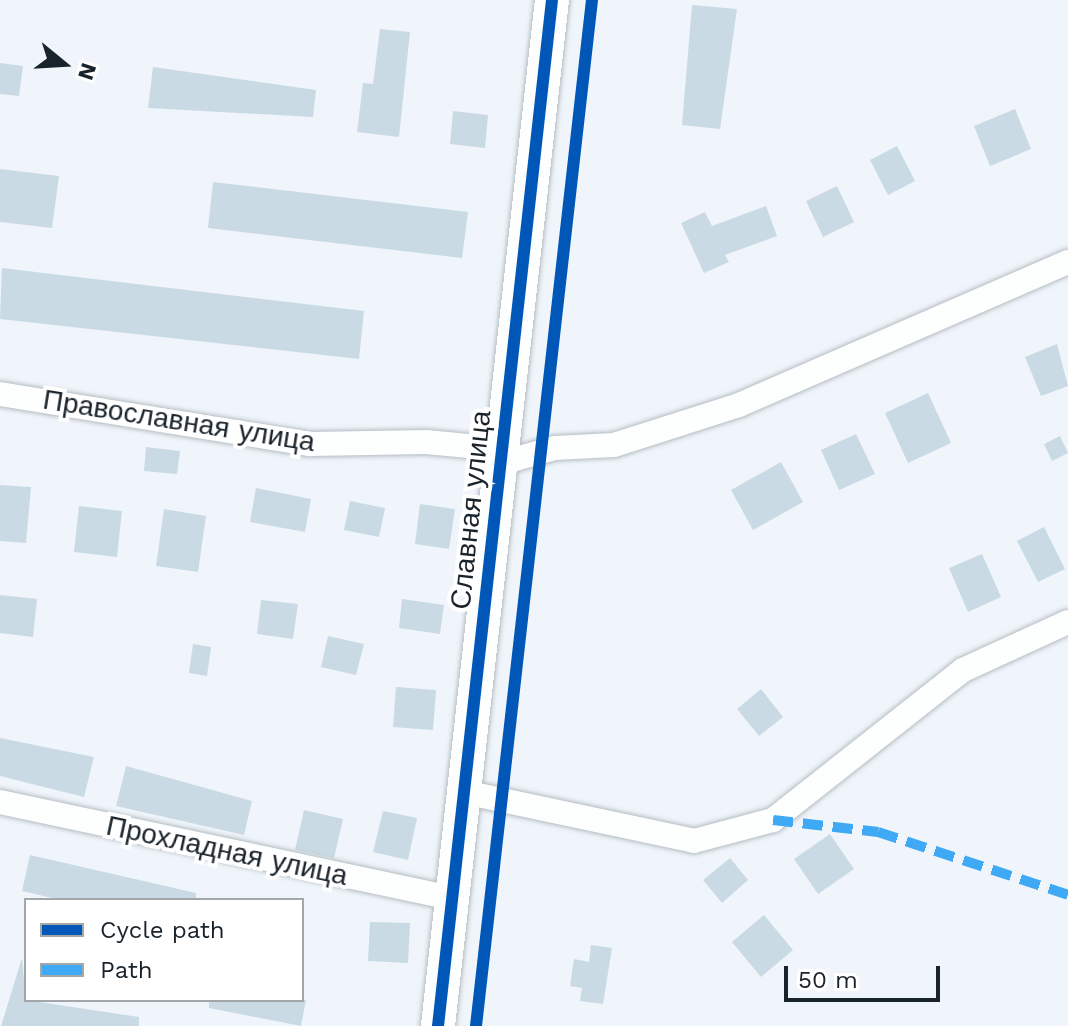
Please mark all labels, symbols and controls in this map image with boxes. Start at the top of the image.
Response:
north arrow [24,24,104,104]
text: N [73,60,102,83]
street label: Православная улица [41,383,317,459]
street label: Славная улица [444,409,498,611]
street label: Прохладная улица [103,809,351,893]
legend [24,898,304,1002]
text: Cycle path [100,916,225,944]
scale bar [788,950,944,1000]
text: Path [100,956,153,984]
text: 50 m [798,966,858,994]

